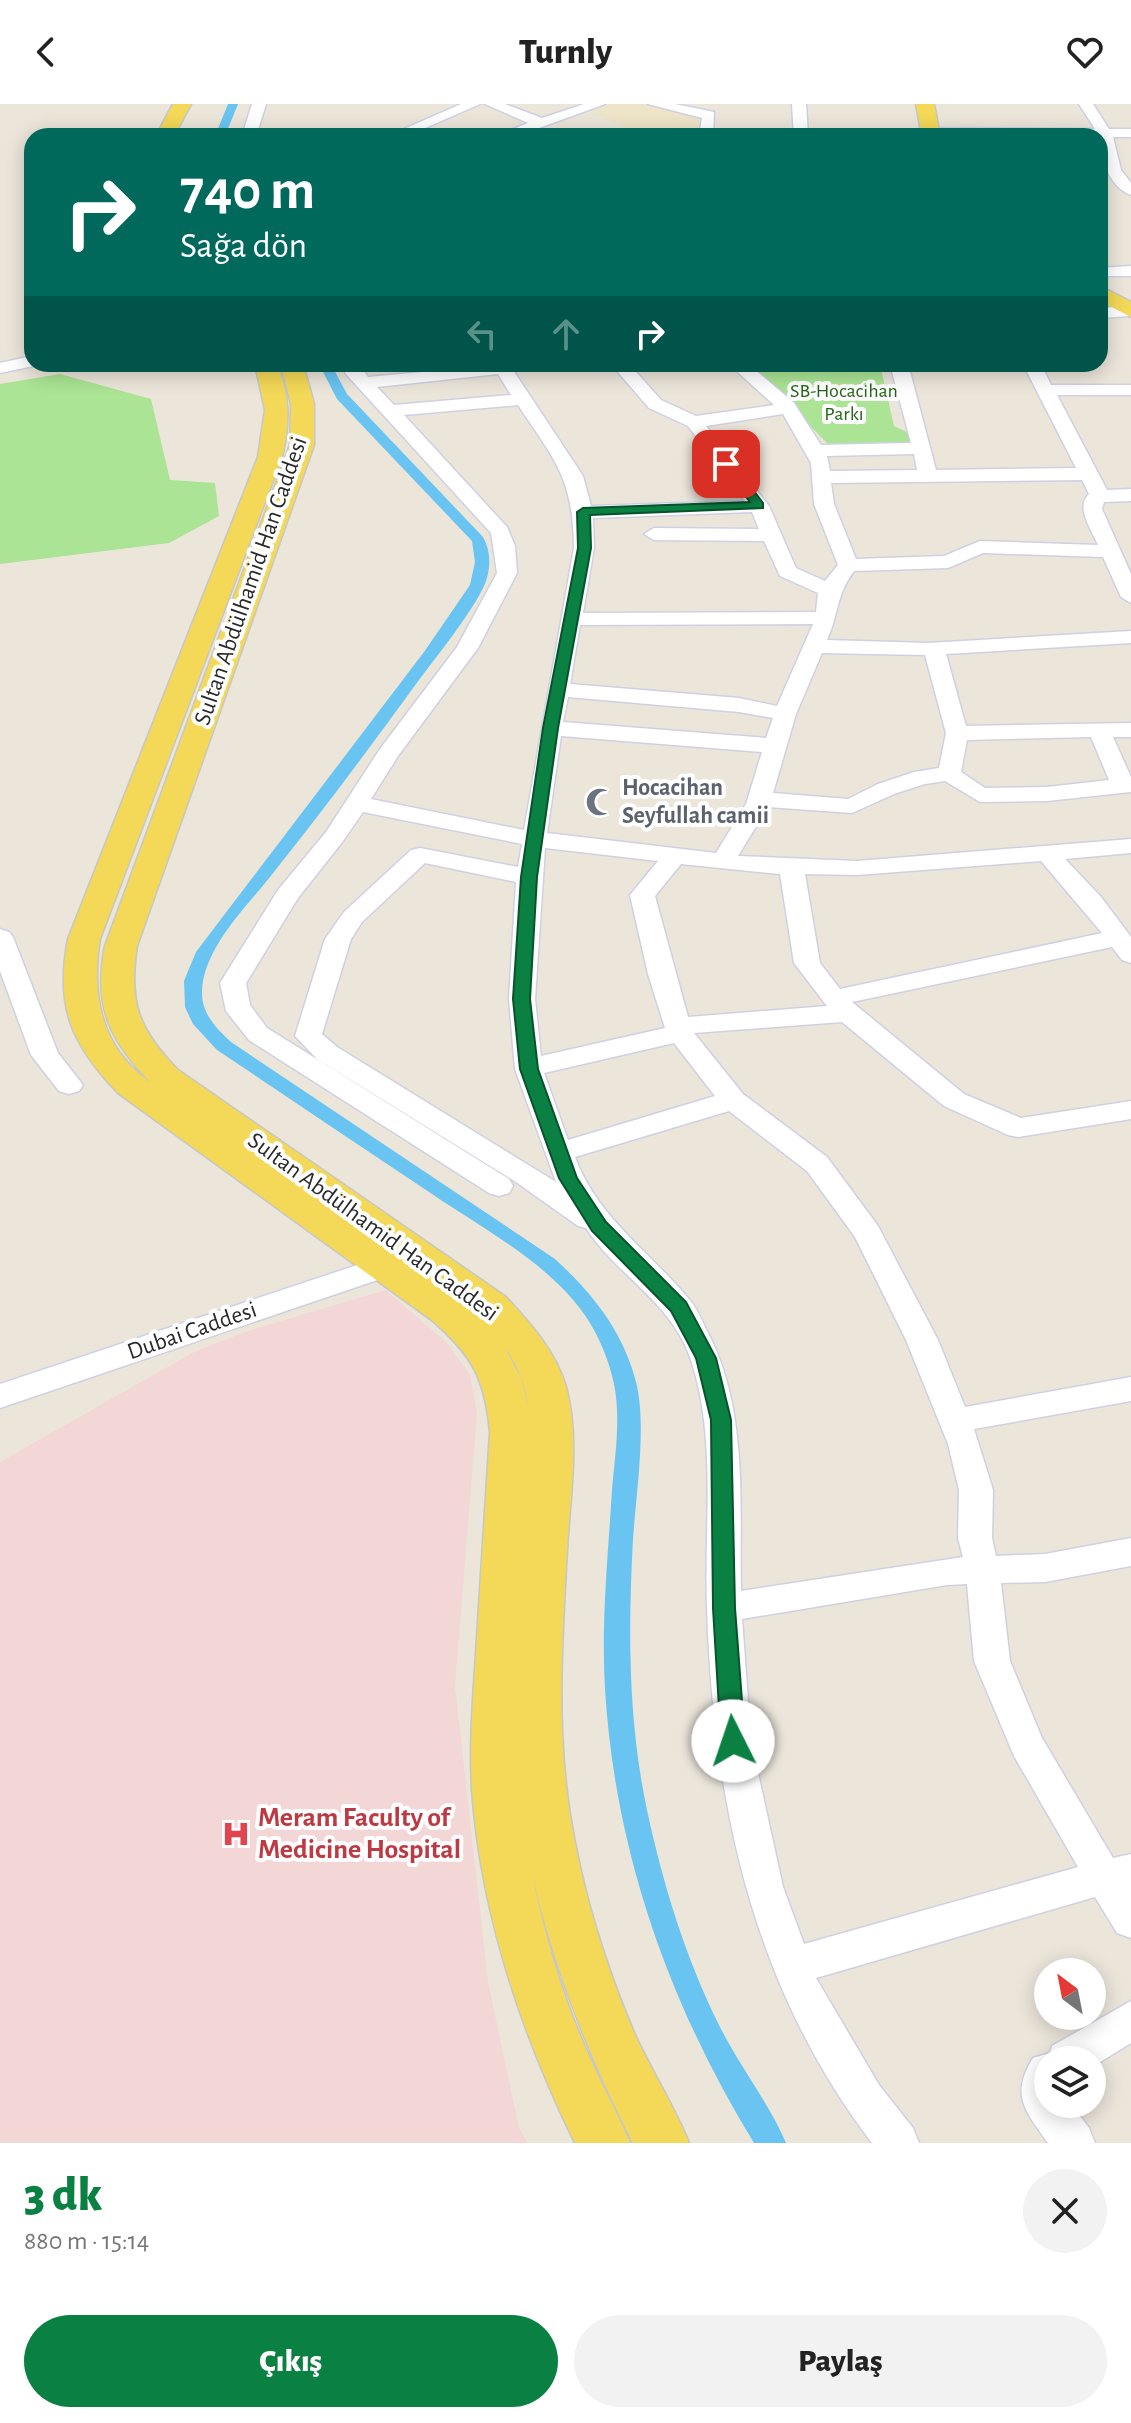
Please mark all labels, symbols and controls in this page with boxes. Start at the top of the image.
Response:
icon: back [24,30,68,74]
icon: heart [1063,30,1107,74]
text: Turnly [519,34,612,70]
icon: right [48,160,152,264]
text: 740 m [180,163,315,219]
text: Sağa dön [180,228,307,264]
icon: left [460,312,504,356]
icon: ahead [544,312,588,356]
icon: right [628,312,672,356]
park label: SB-Hocacihan Parkı [790,381,898,424]
pin [692,430,760,498]
street label: Sultan Abdülhamid Han Caddesi [190,434,312,728]
icon: arrive [704,442,748,486]
place label: Hocacihan Seyfullah camii [622,776,769,828]
mosque icon: Hocacihan Seyfullah camii [585,787,615,817]
street label: Sultan Abdülhamid Han Caddesi [243,1128,503,1326]
street label: Dubai Caddesi [124,1298,260,1364]
position arrow [691,1699,775,1783]
place label: Meram Faculty of Medicine Hospital [258,1804,461,1864]
hospital icon: Meram Faculty of Medicine Hospital [221,1819,251,1849]
north arrow [1034,1958,1106,2030]
map controls [1034,1958,1106,2118]
button: layers [1034,2046,1106,2118]
button: close [1023,2169,1107,2253]
text: 3 dk [24,2172,102,2220]
text: 880 m · 15:14 [24,2228,149,2254]
button: Çıkış [24,2315,558,2407]
button: Paylaş [574,2315,1107,2407]

